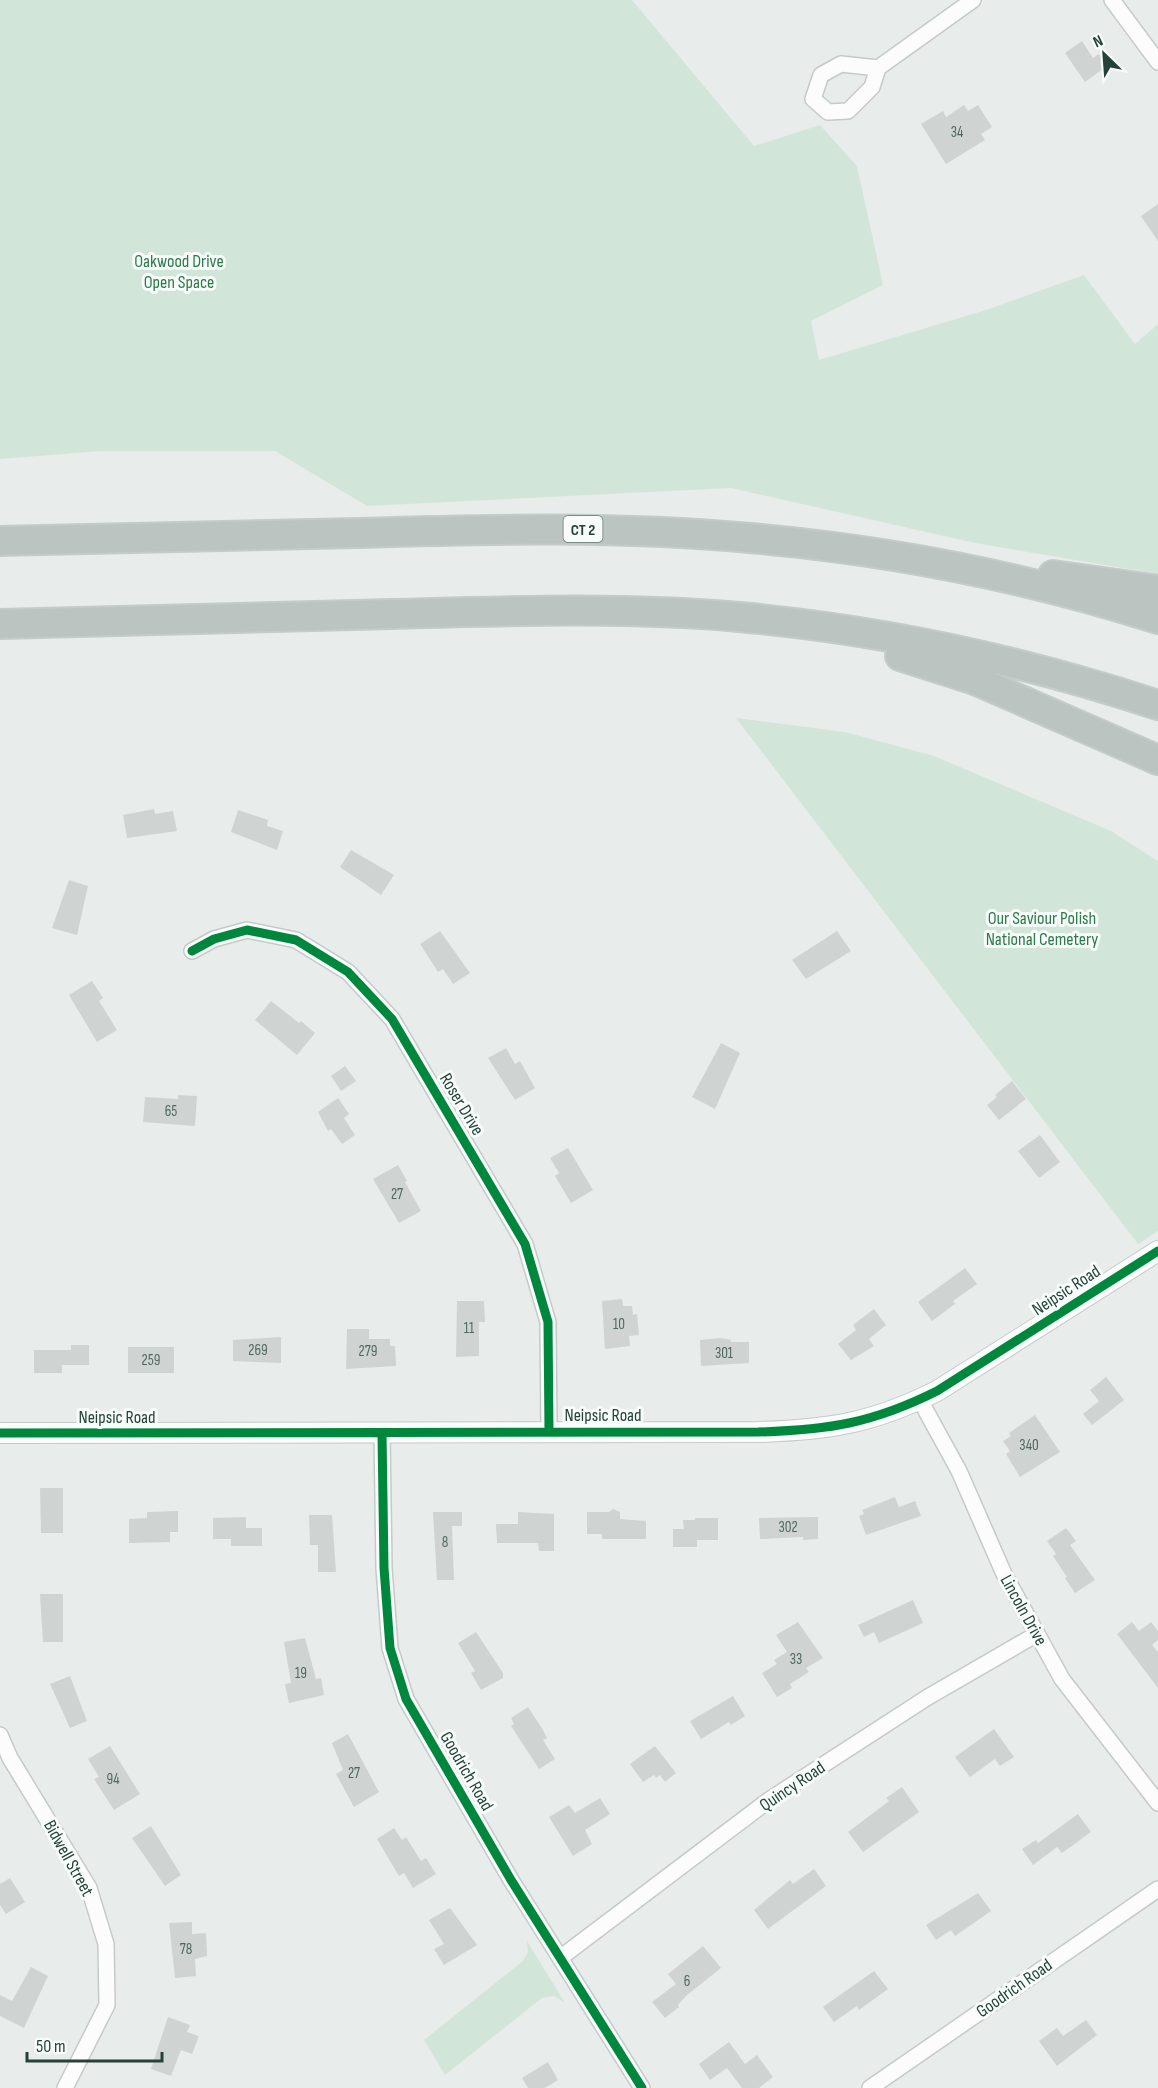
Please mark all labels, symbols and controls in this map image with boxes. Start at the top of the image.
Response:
north arrow [1074,24,1134,84]
text: N [1090,31,1106,52]
house number: 34 [951,123,963,142]
park label: Oakwood Drive Open Space [134,251,224,293]
road number: CT 2 [564,516,602,542]
park label: Our Saviour Polish National Cemetery [986,908,1098,950]
street label: Roser Drive [435,1069,488,1139]
house number: 65 [165,1102,177,1121]
house number: 27 [391,1185,403,1204]
street label: Neipsic Road [1028,1261,1104,1320]
house number: 10 [613,1315,625,1334]
house number: 11 [464,1319,475,1338]
house number: 269 [248,1341,268,1360]
house number: 279 [359,1342,377,1361]
house number: 301 [715,1344,734,1363]
house number: 259 [142,1351,160,1370]
street label: Neipsic Road [564,1405,642,1426]
street label: Neipsic Road [78,1407,156,1428]
house number: 340 [1019,1436,1039,1455]
house number: 302 [778,1518,798,1537]
house number: 8 [442,1533,448,1552]
street label: Lincoln Drive [996,1571,1052,1649]
house number: 33 [790,1650,802,1669]
house number: 19 [295,1664,307,1683]
street label: Goodrich Road [436,1728,498,1814]
street label: Quincy Road [756,1757,829,1816]
house number: 27 [348,1764,360,1783]
house number: 94 [107,1770,119,1789]
street label: Bidwell Street [39,1817,98,1900]
house number: 78 [180,1940,192,1959]
street label: Goodrich Road [972,1955,1056,2022]
house number: 6 [684,1972,690,1991]
scale bar [27,2025,162,2063]
text: 50 m [36,2036,66,2057]

